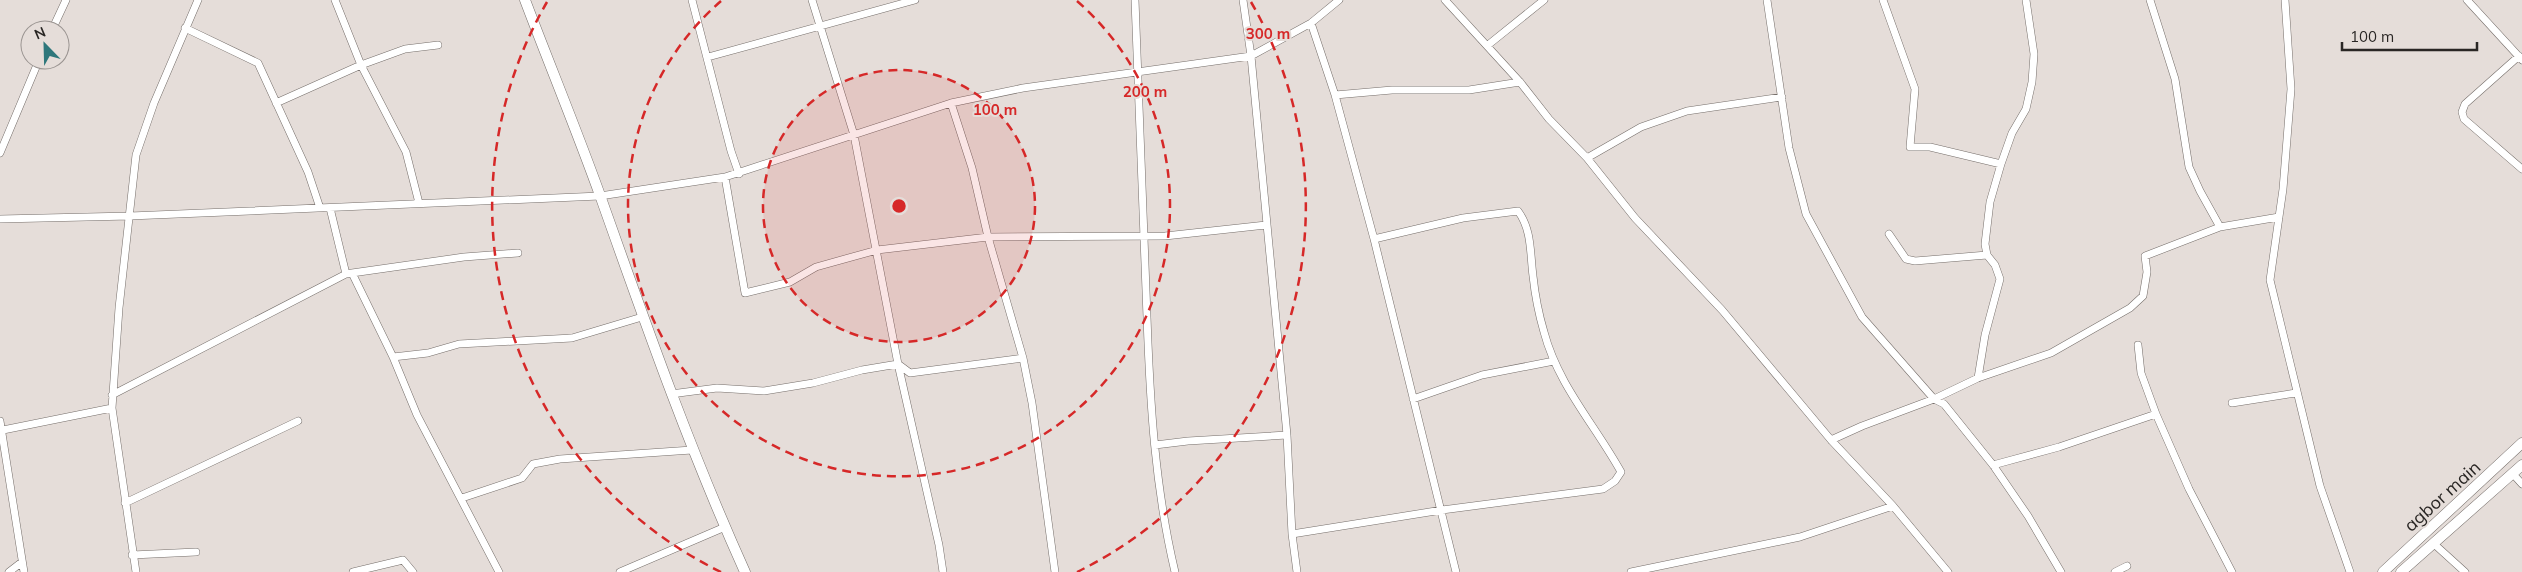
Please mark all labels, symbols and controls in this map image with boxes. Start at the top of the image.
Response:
north arrow [20,20,70,70]
scale bar [2342,20,2477,52]
text: N [32,23,48,43]
text: 300 m [1246,24,1290,43]
text: 100 m [2350,27,2394,46]
text: 200 m [1123,82,1167,101]
text: 100 m [973,100,1017,119]
centre of rings [890,197,908,215]
street label: agbor main [2399,456,2485,536]

